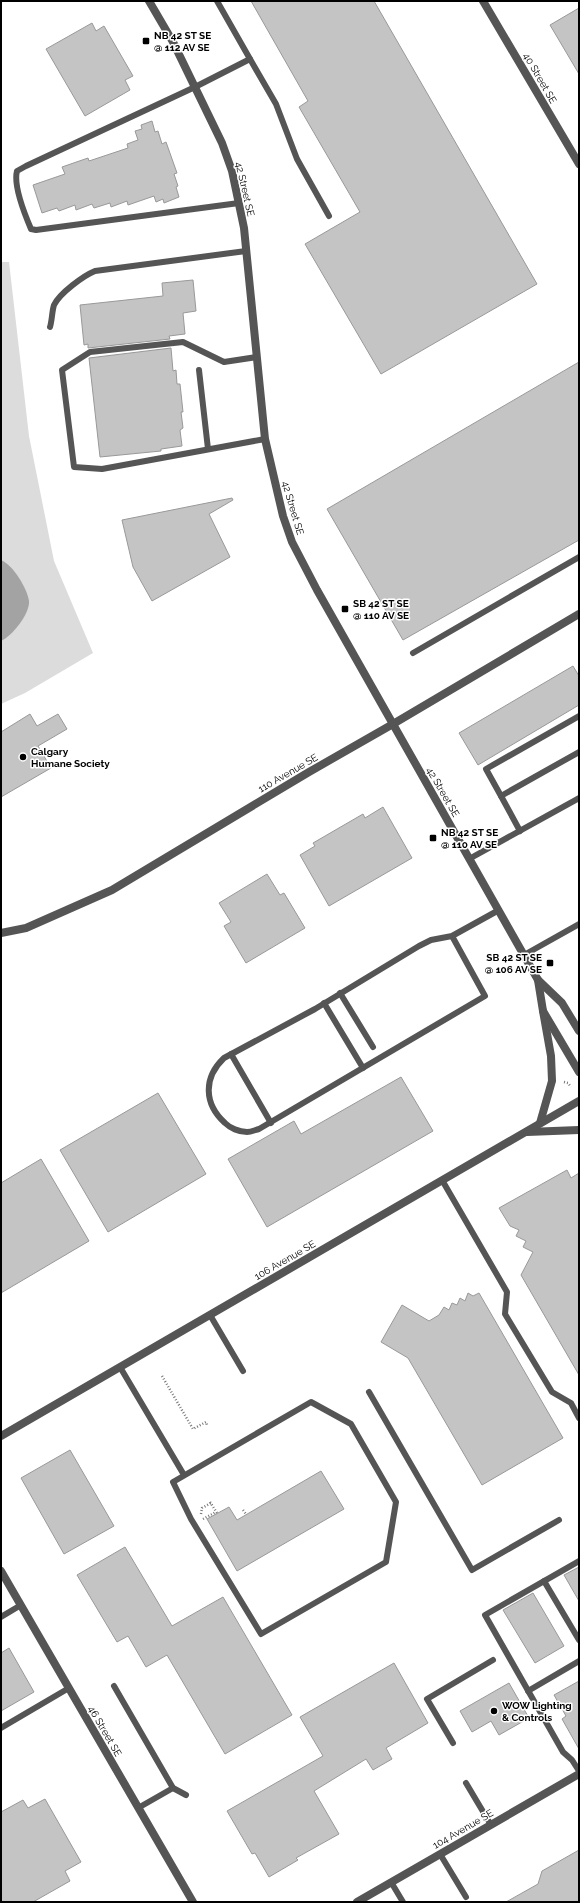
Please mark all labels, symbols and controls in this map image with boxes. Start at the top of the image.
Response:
place label: NB 42 ST SE @ 112 AV SE [154,30,211,53]
marker: NB 42 ST SE @ 112 AV SE [141,36,151,46]
street label: 40 Street SE [521,51,559,105]
street label: 42 Street SE [233,161,257,217]
street label: 42 Street SE [280,480,306,536]
place label: SB 42 ST SE @ 110 AV SE [353,598,409,621]
marker: SB 42 ST SE @ 110 AV SE [340,604,350,614]
place label: Calgary Humane Society [31,746,110,769]
marker: Calgary Humane Society [18,752,28,762]
street label: 110 Avenue SE [256,752,320,794]
street label: 42 Street SE [424,765,462,819]
place label: NB 42 ST SE @ 110 AV SE [441,827,498,850]
marker: NB 42 ST SE @ 110 AV SE [428,833,438,843]
place label: SB 42 ST SE @ 106 AV SE [485,952,542,975]
marker: SB 42 ST SE @ 106 AV SE [545,958,555,968]
street label: 106 Avenue SE [253,1238,317,1282]
place label: WOW Lighting & Controls [502,1700,572,1723]
street label: 46 Street SE [86,1704,124,1758]
marker: WOW Lighting & Controls [489,1706,499,1716]
street label: 104 Avenue SE [431,1807,495,1851]

